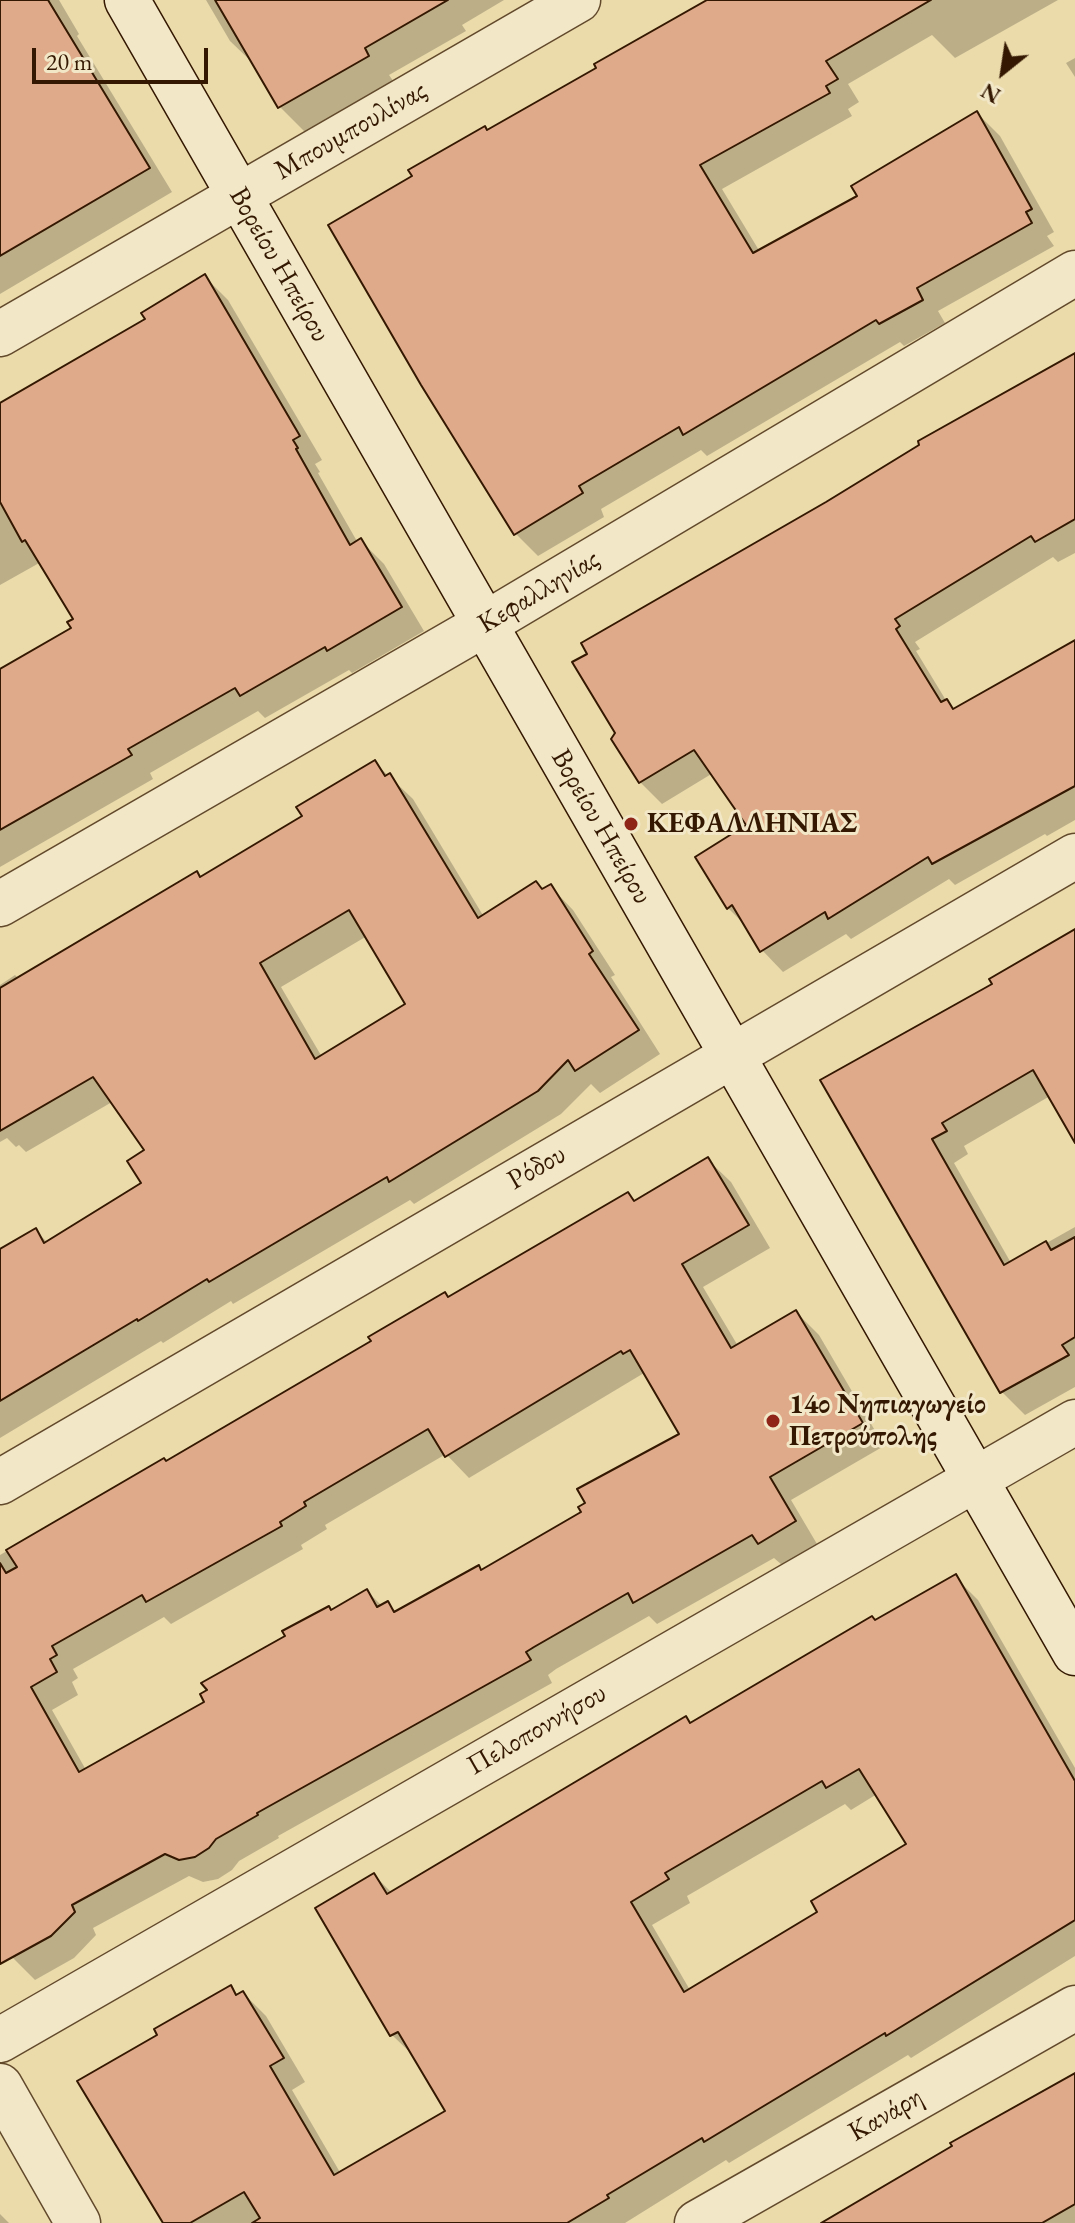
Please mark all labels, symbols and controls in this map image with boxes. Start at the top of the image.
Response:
scale bar [36,32,212,82]
north arrow [963,32,1043,112]
text: 20 m [46,46,93,77]
street label: Μπουμπουλίνας [269,74,433,188]
text: N [976,76,1006,110]
street label: Βορείου Ηπείρου [221,182,337,348]
street label: Κεφαλληνίας [472,543,606,641]
street label: Βορείου Ηπείρου [543,744,659,910]
place label: ΚΕΦΑΛΛΗΝΙΑΣ [647,807,857,841]
marker: ΚΕΦΑΛΛΗΝΙΑΣ [622,815,640,833]
street label: Ρόδου [502,1138,572,1198]
place label: 14ο Νηπιαγωγείο Πετρούπολης [789,1388,986,1454]
marker: 14ο Νηπιαγωγείο Πετρούπολης [764,1412,782,1430]
street label: Πελοποννήσου [462,1677,612,1783]
street label: Κανάρη [843,2080,929,2150]

